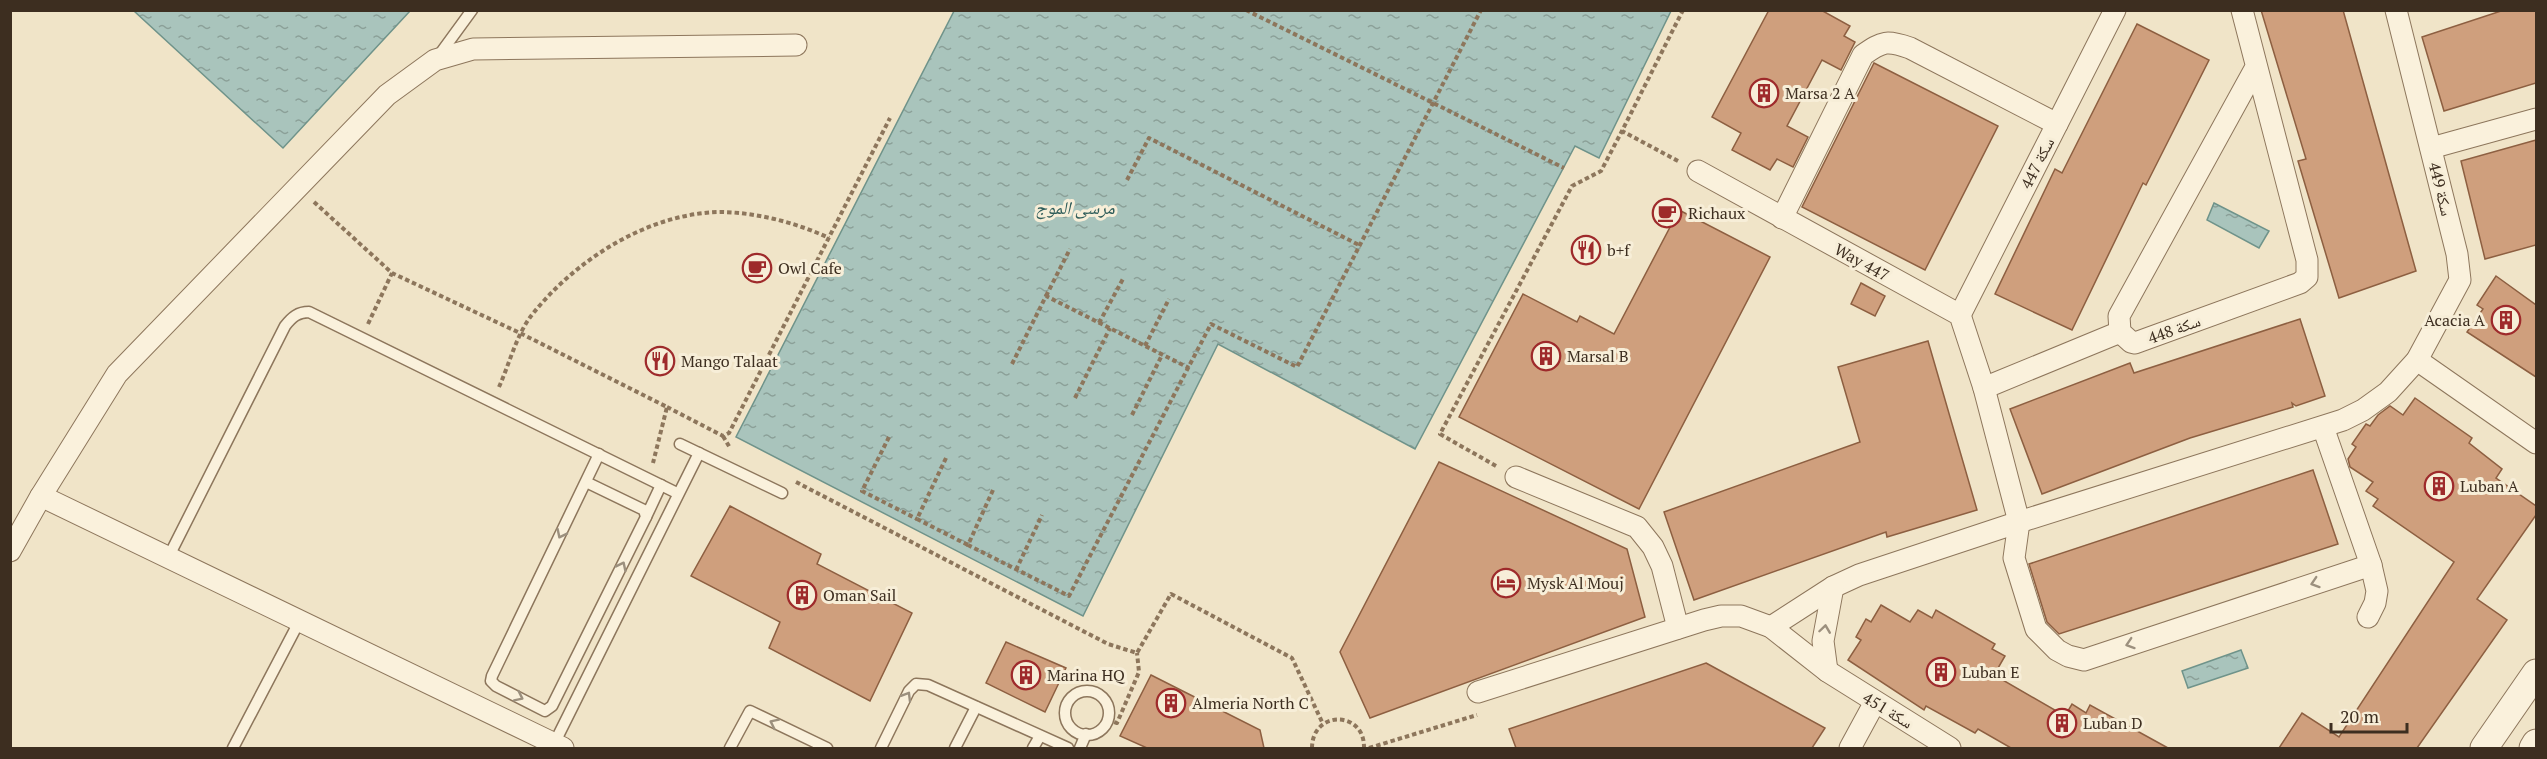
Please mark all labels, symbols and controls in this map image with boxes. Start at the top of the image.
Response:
building icon: Marsa 2 A [1748,77,1780,109]
place label: Marsa 2 A [1785,82,1855,104]
street label: سكة 447 [2015,134,2059,192]
street label: سكة 449 [2424,160,2458,218]
water label: مرسى الموج [1035,195,1116,220]
cafe icon: Richaux [1651,197,1683,229]
place label: Richaux [1688,202,1746,224]
restaurant icon: b+f [1570,234,1602,266]
street label: Way 447 [1831,238,1893,286]
place label: b+f [1607,239,1631,261]
cafe icon: Owl Cafe [741,252,773,284]
place label: Owl Cafe [778,257,842,279]
building icon: Acacia A [2490,304,2522,336]
street label: سكة 448 [2145,309,2203,349]
place label: Acacia A [2424,309,2485,331]
building icon: Marsal B [1530,340,1562,372]
restaurant icon: Mango Talaat [644,345,676,377]
place label: Marsal B [1567,345,1629,367]
place label: Mango Talaat [681,350,778,372]
building icon: Luban A [2423,470,2455,502]
place label: Luban A [2460,475,2519,497]
one-way arrow [556,528,568,539]
one-way arrow [615,561,626,572]
hotel icon: Mysk Al Mouj [1490,567,1522,599]
place label: Mysk Al Mouj [1527,572,1624,594]
one-way arrow [2310,576,2321,589]
building icon: Oman Sail [786,579,818,611]
place label: Oman Sail [823,584,897,606]
one-way arrow [1818,624,1830,633]
one-way arrow [2125,637,2136,650]
building icon: Luban E [1925,656,1957,688]
building icon: Marina HQ [1010,659,1042,691]
place label: Luban E [1962,661,2019,683]
place label: Marina HQ [1047,664,1126,686]
building icon: Almeria North C [1155,687,1187,719]
street label: سكة 451 [1859,687,1917,733]
one-way arrow [512,690,523,702]
one-way arrow [900,692,911,703]
place label: Almeria North C [1192,692,1309,714]
scale bar [2331,696,2408,734]
text: 20 m [2340,704,2380,728]
building icon: Luban D [2046,707,2078,739]
place label: Luban D [2083,712,2143,734]
one-way arrow [770,719,781,730]

